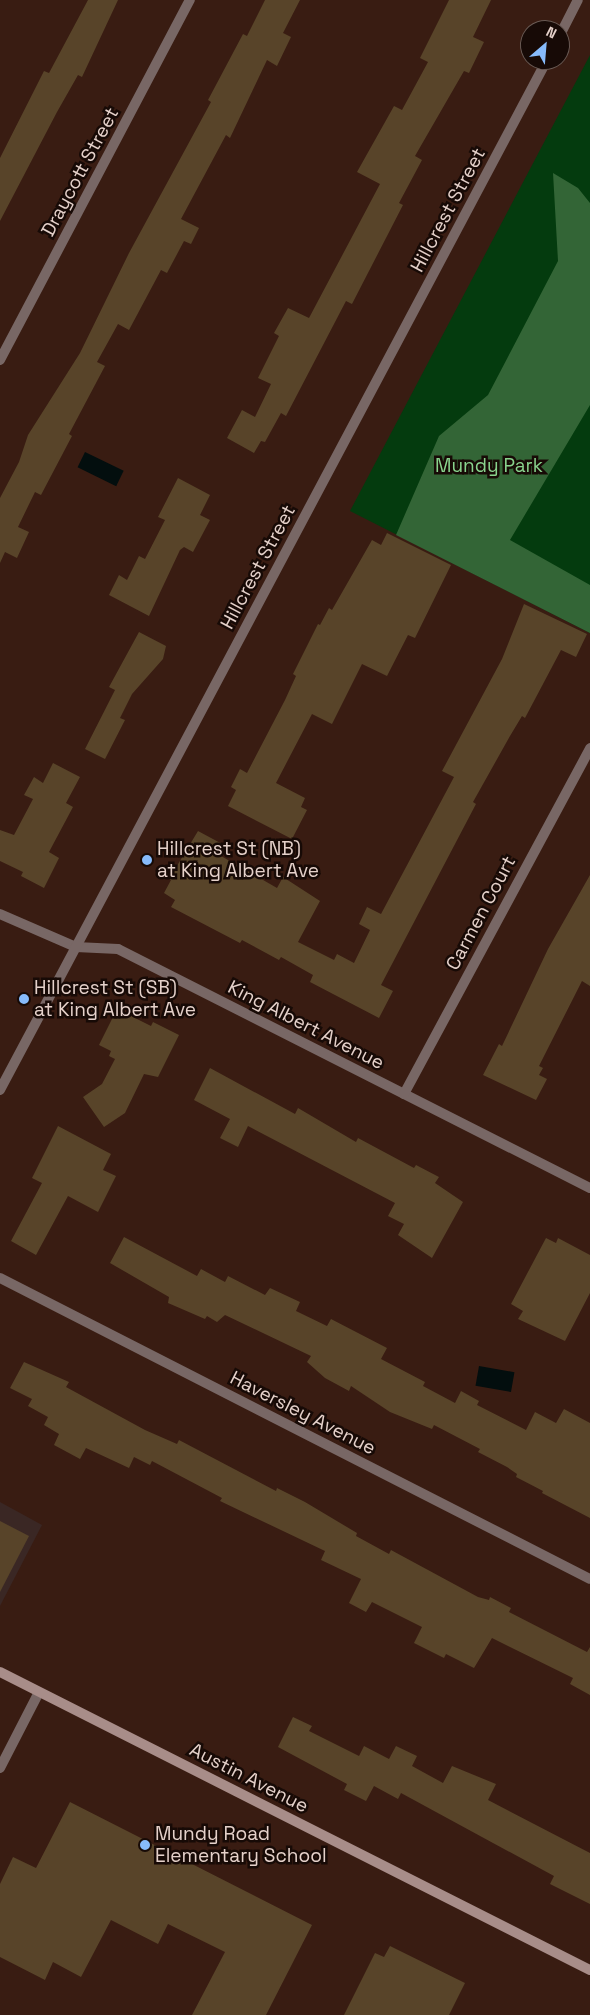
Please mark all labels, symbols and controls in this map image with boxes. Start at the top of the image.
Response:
north arrow [520,20,570,70]
text: N [543,22,560,43]
street label: Draycott Street [36,104,124,240]
street label: Hillcrest Street [406,144,490,276]
park label: Mundy Park [435,455,543,477]
street label: Hillcrest Street [216,501,300,633]
place label: Hillcrest St (NB) at King Albert Ave [157,838,320,882]
street label: Carmen Court [441,852,521,974]
marker: Hillcrest St (NB) at King Albert Ave [141,854,153,866]
street label: King Albert Avenue [224,976,388,1074]
place label: Hillcrest St (SB) at King Albert Ave [34,977,197,1021]
marker: Hillcrest St (SB) at King Albert Ave [18,993,30,1005]
street label: Haversley Avenue [226,1366,380,1460]
street label: Austin Avenue [186,1738,312,1818]
place label: Mundy Road Elementary School [155,1823,327,1867]
marker: Mundy Road Elementary School [139,1839,151,1851]

